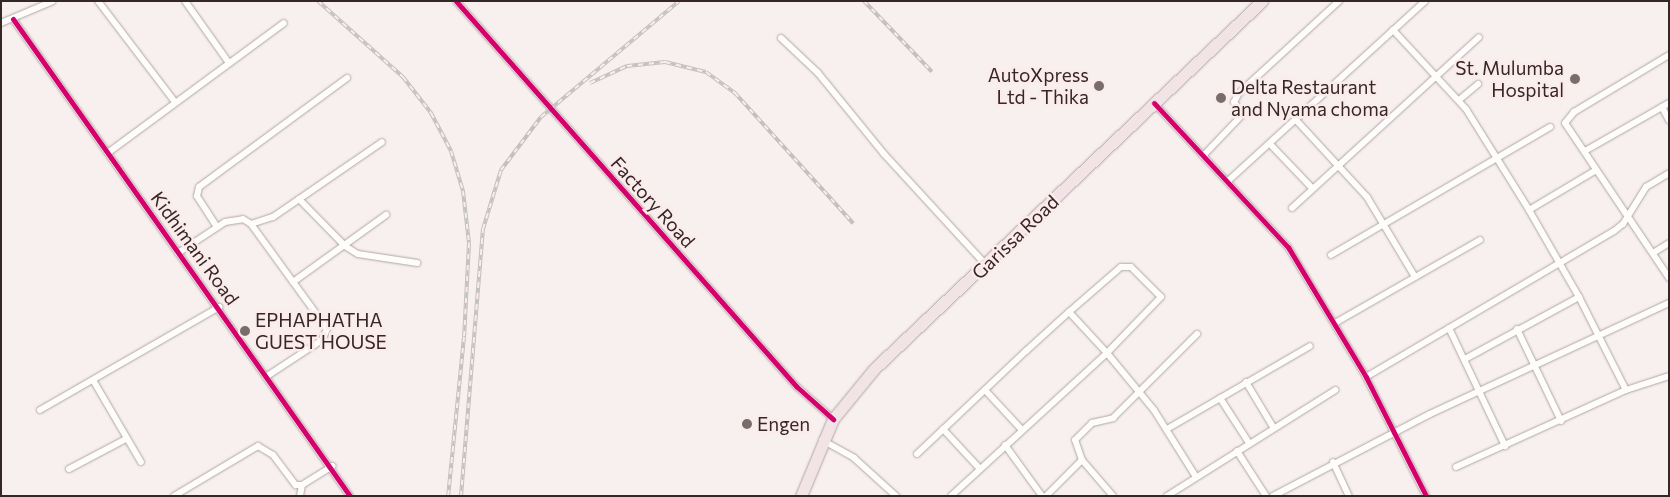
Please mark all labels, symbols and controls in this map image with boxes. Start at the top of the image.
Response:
place label: St. Mulumba Hospital [1455,57,1564,101]
place label: AutoXpress Ltd - Thika [988,64,1089,108]
marker: St. Mulumba Hospital [1568,72,1582,86]
place label: Delta Restaurant and Nyama choma [1231,76,1389,120]
marker: AutoXpress Ltd - Thika [1093,80,1105,92]
marker: Delta Restaurant and Nyama choma [1215,92,1227,104]
street label: Factory Road [606,152,700,252]
street label: Kidhimani Road [146,187,244,309]
street label: Garissa Road [967,190,1063,284]
place label: EPHAPHATHA GUEST HOUSE [255,309,387,353]
marker: EPHAPHATHA GUEST HOUSE [239,325,251,337]
place label: Engen [757,413,810,435]
marker: Engen [741,418,753,430]

